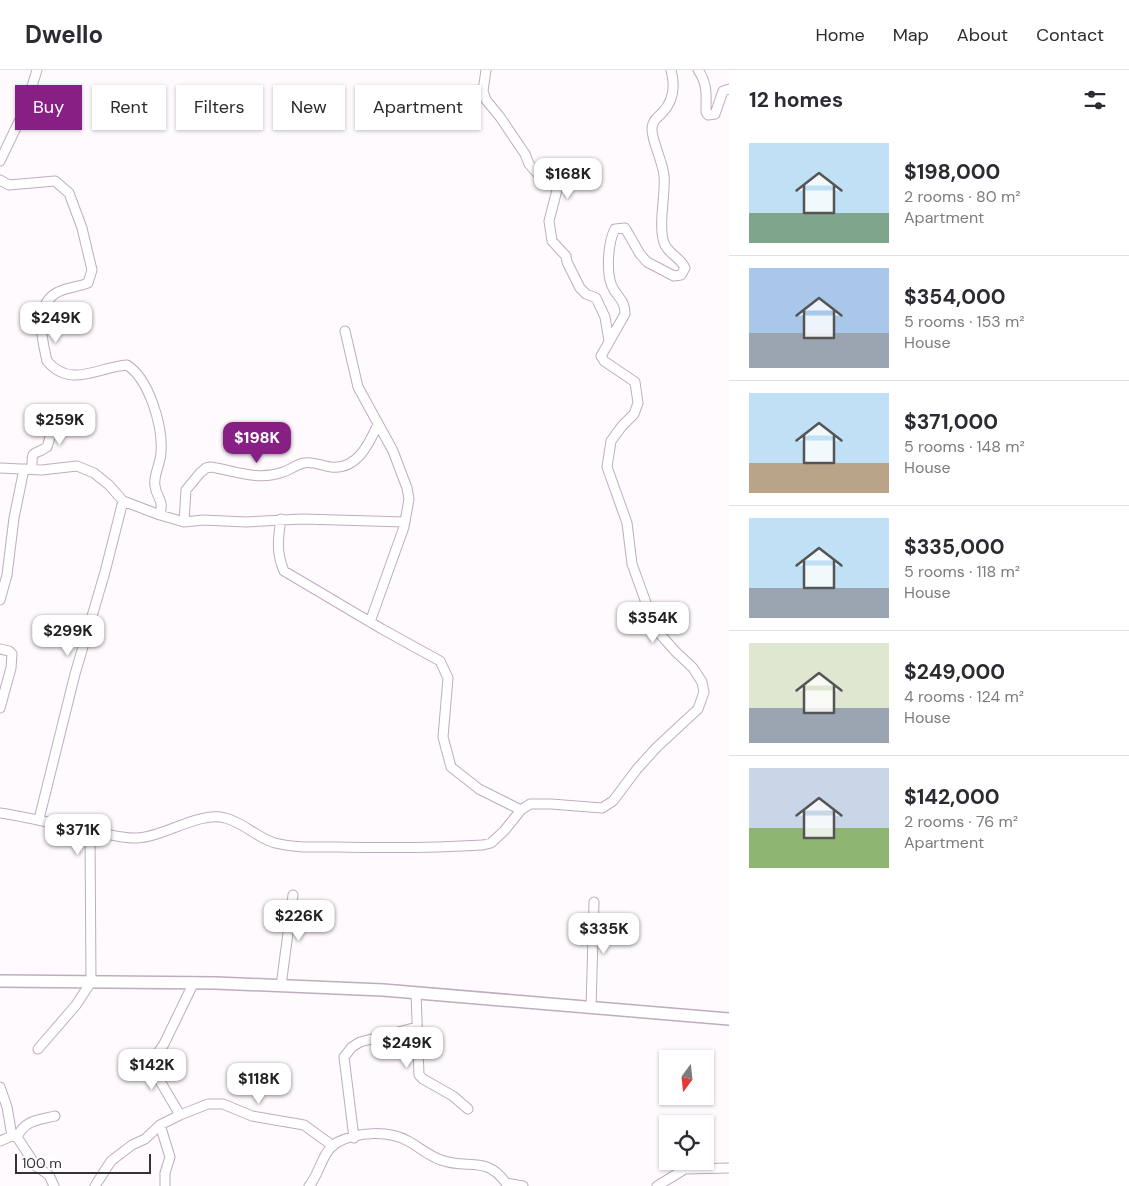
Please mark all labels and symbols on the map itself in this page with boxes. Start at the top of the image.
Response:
pin: $168K [533,158,603,200]
pin: $249K [21,302,91,344]
pin: $259K [25,404,95,446]
pin: $198K [222,422,292,464]
pin: $354K [618,602,688,644]
pin: $299K [33,614,103,657]
pin: $371K [43,814,113,856]
pin: $226K [264,900,334,942]
pin: $335K [569,912,639,955]
pin: $249K [372,1026,442,1069]
pin: $142K [117,1048,187,1091]
north arrow [659,1050,714,1105]
pin: $118K [224,1062,294,1105]
scale bar [15,1151,151,1174]

